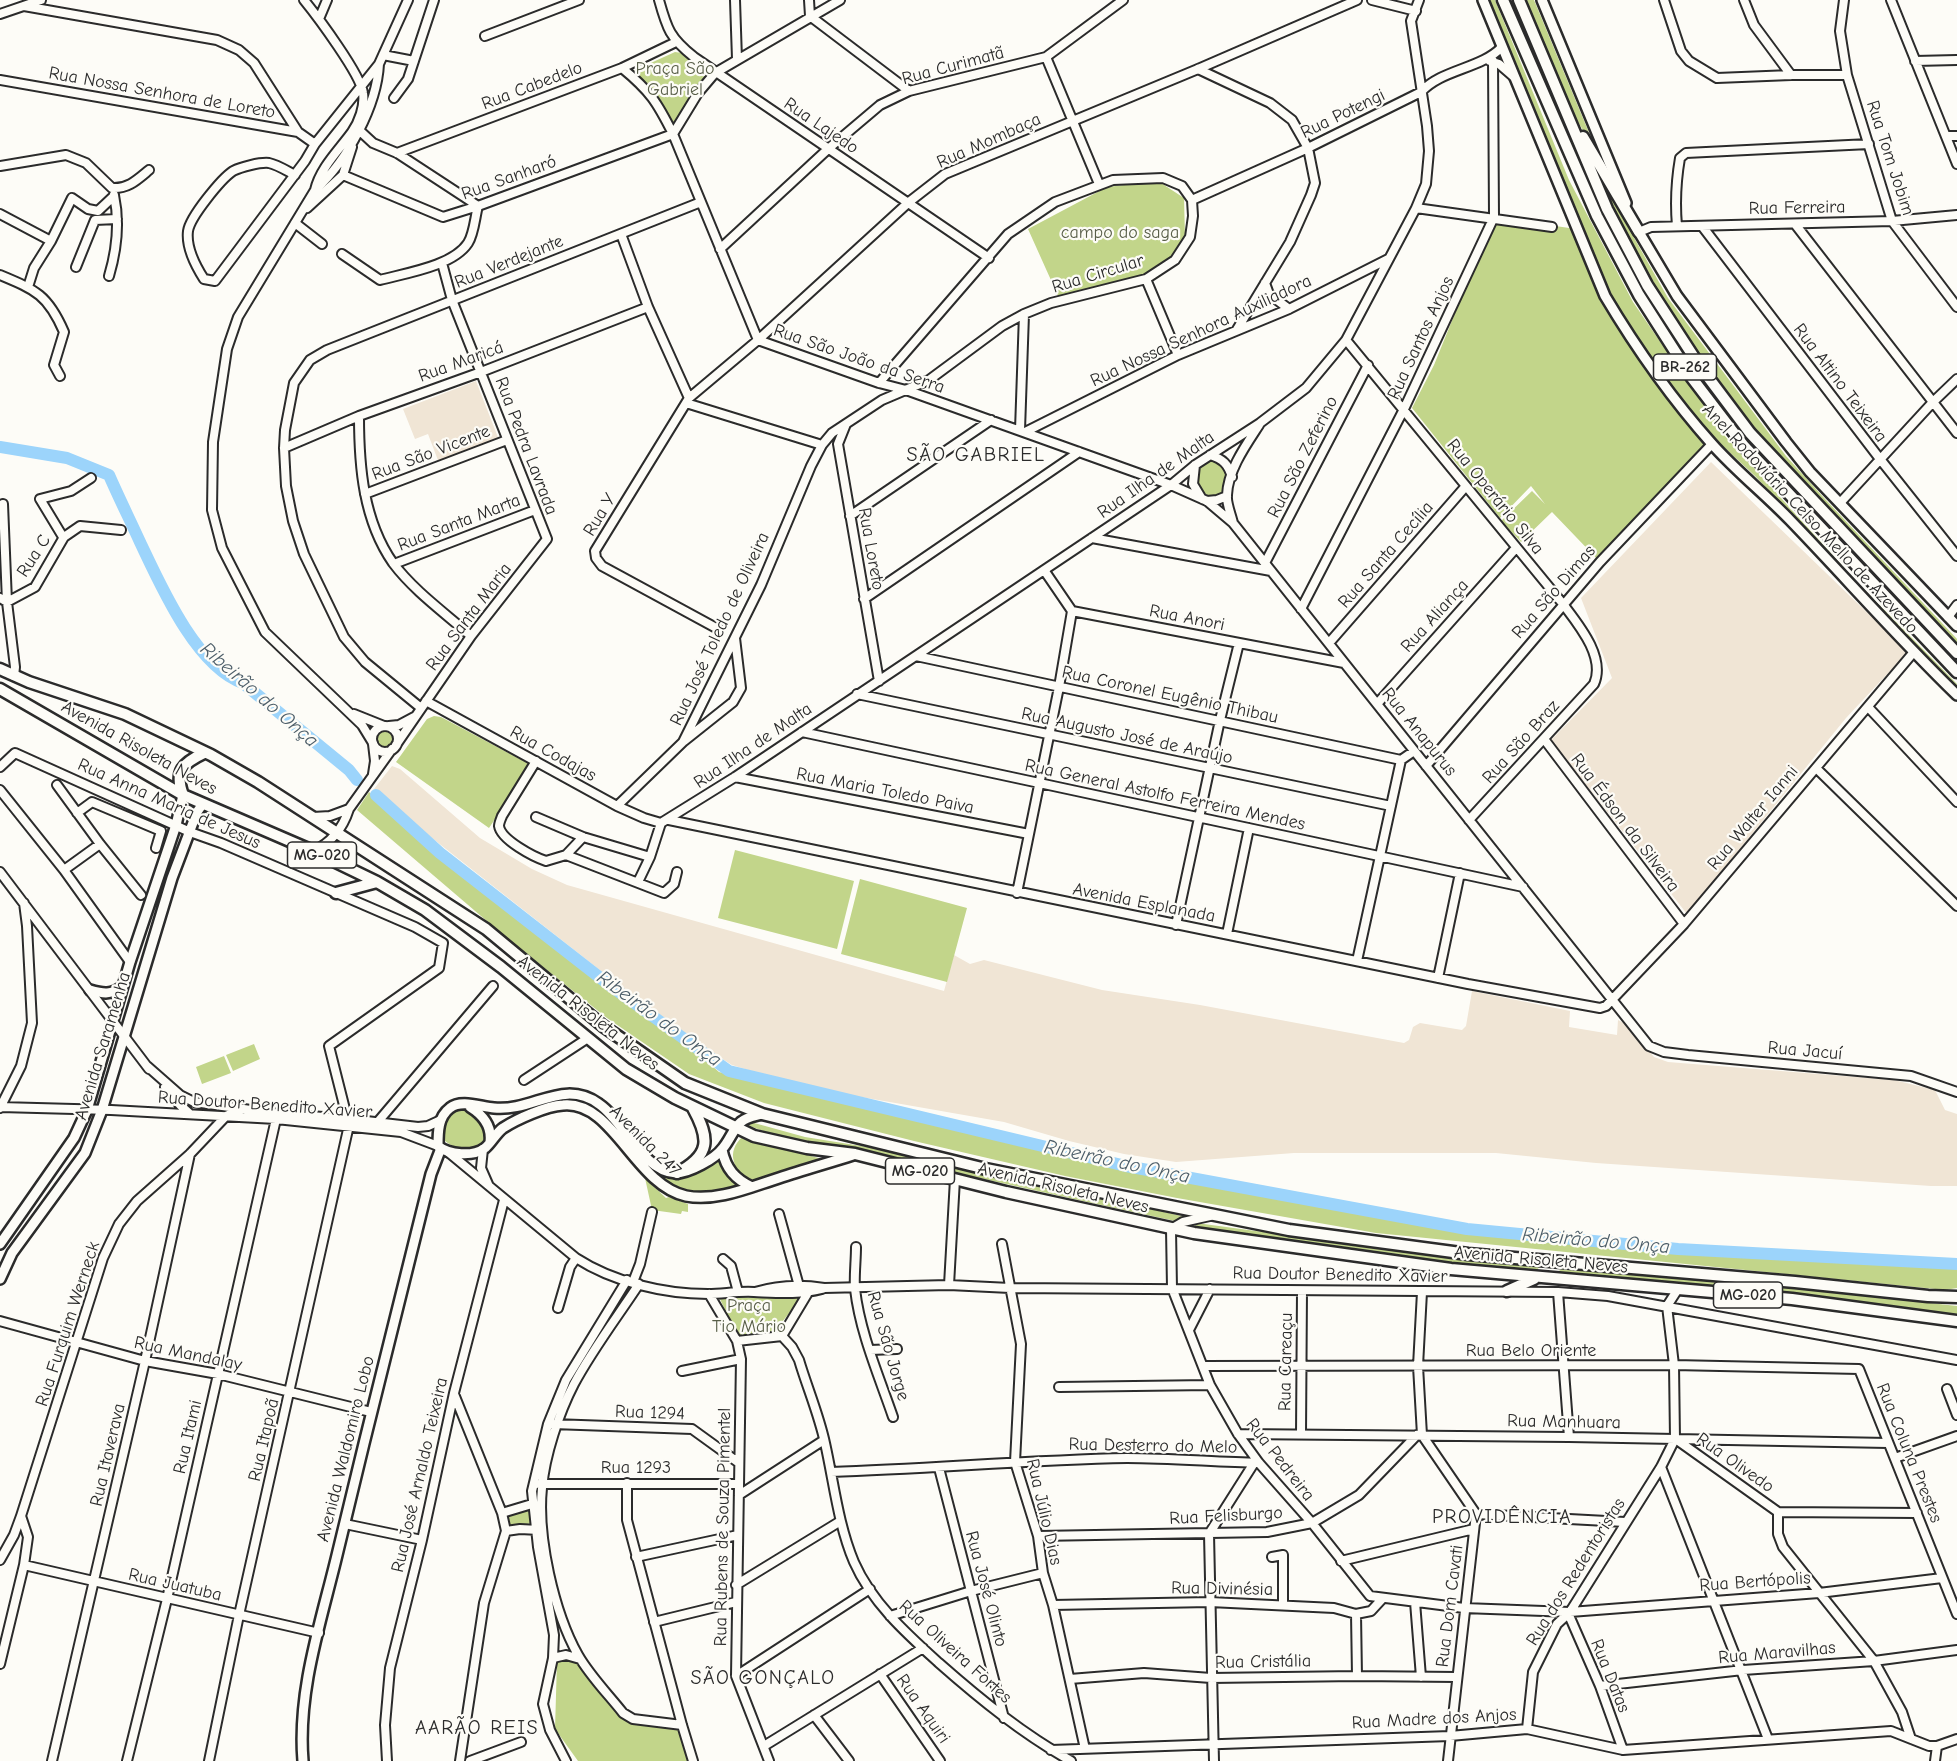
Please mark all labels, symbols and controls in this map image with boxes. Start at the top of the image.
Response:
street label: Rua Curimatã [900,42,1006,90]
street label: Rua Cabedelo [479,57,585,115]
park label: Praça São Gabriel [636,58,714,100]
street label: Rua Nossa Senhora de Loreto [47,62,277,124]
street label: Rua Potengi [1297,84,1389,144]
street label: Rua Lajedo [780,93,862,159]
street label: Rua Tom Jobim [1861,98,1919,218]
street label: Rua Mombaça [934,108,1044,174]
street label: Rua Sanharó [459,151,559,205]
street label: Rua Ferreira [1748,196,1846,220]
park label: campo do saga [1061,222,1179,244]
street label: Rua Verdejante [452,230,566,294]
street label: Rua Circular [1049,250,1147,298]
street label: Rua Nossa Senhora Auxiliadora [1087,270,1315,392]
street label: Rua Santos Anjos [1383,273,1459,403]
street label: Rua São João da Serra [771,320,947,398]
street label: Rua Altino Teixeira [1788,320,1892,446]
street label: Rua Maricá [416,337,506,387]
road number: BR-262 [1654,354,1716,380]
street label: Rua Pedra Lavrada [490,374,562,518]
street label: Rua São Zeferino [1263,392,1343,522]
street label: Anel Rodoviário Celso Mello de Azevedo [1697,399,1923,639]
street label: Rua São Vicente [369,421,493,485]
street label: Rua Ilha de Malta [1093,427,1219,523]
street label: Rua Operário Silva [1442,435,1548,559]
district label: SÃO GABRIEL [907,443,1045,467]
street label: Rua Santa Marta [395,490,523,556]
street label: Rua Y [579,490,621,540]
street label: Rua Santa Cecília [1334,497,1438,613]
street label: Rua Loreto [853,506,889,592]
street label: Rua José Toledo de Oliveira [666,529,774,729]
street label: Rua C [12,531,56,581]
street label: Rua São Dimas [1507,541,1601,643]
street label: Rua Santa Maria [421,559,517,675]
street label: Rua Aliança [1397,575,1473,657]
street label: Rua Anori [1147,600,1227,636]
water label: Ribeirão do Onça [195,637,323,753]
street label: Rua Coronel Eugênio Thibau [1060,662,1280,728]
street label: Rua Anapurus [1377,683,1461,781]
street label: Avenida Risoleta Neves [57,696,221,800]
street label: Rua São Braz [1478,696,1564,788]
street label: Rua Ilha de Malta [690,698,816,794]
street label: Rua Augusto José de Araújo [1019,703,1235,769]
street label: Rua Codajas [506,721,600,787]
street label: Rua Édson da Silveira [1566,750,1684,896]
street label: Rua Anna Maria de Jesus [74,754,264,854]
street label: Rua General Astolfo Ferreira Mendes [1023,755,1307,835]
street label: Rua Walter Ianni [1703,761,1803,875]
street label: Rua Maria Toledo Paiva [794,763,976,819]
road number: MG-020 [288,842,356,868]
street label: Avenida Esplanada [1071,879,1217,927]
street label: Avenida Risoleta Neves [513,951,663,1075]
water label: Ribeirão do Onça [592,966,726,1072]
street label: Avenida Saramenha [70,969,136,1123]
street label: Rua Jacuí [1767,1037,1843,1065]
street label: Rua Doutor Benedito Xavier [157,1087,373,1123]
street label: Avenida 247 [605,1101,685,1181]
water label: Ribeirão do Onça [1042,1135,1192,1189]
road number: MG-020 [886,1158,954,1184]
street label: Avenida Risoleta Neves [975,1158,1151,1218]
water label: Ribeirão do Onça [1521,1223,1671,1259]
street label: Rua Furquim Werneck [31,1239,105,1409]
street label: Avenida Risoleta Neves [1453,1242,1629,1278]
street label: Rua Doutor Benedito Xavier [1232,1262,1448,1288]
road number: MG-020 [1714,1282,1782,1308]
street label: Rua São Jorge [862,1289,914,1403]
park label: Praça Tio Mário [712,1295,786,1338]
street label: Rua Careaçu [1274,1313,1298,1411]
street label: Rua Mandalay [132,1332,244,1376]
street label: Rua Belo Oriente [1466,1340,1596,1362]
street label: Avenida Waldomiro Lobo [312,1354,380,1544]
street label: Rua José Arnaldo Teixeira [387,1375,453,1575]
street label: Rua Coluna Prestes [1871,1380,1947,1526]
street label: Rua Itapoã [244,1396,284,1484]
street label: Rua Itami [169,1398,207,1476]
street label: Rua Itaverava [86,1401,130,1509]
street label: Rua 1294 [615,1401,685,1425]
street label: Rua Rubens de Souza Pimentel [710,1407,736,1647]
street label: Rua Manhuara [1507,1410,1621,1434]
street label: Rua Pedreira [1241,1414,1319,1506]
street label: Rua Olivedo [1692,1428,1778,1498]
street label: Rua Desterro do Melo [1068,1434,1238,1458]
street label: Rua 1293 [601,1457,671,1479]
street label: Rua Júlio Dias [1021,1457,1067,1567]
street label: Rua dos Redentoristas [1522,1494,1630,1650]
street label: Rua Felisburgo [1169,1502,1283,1530]
district label: PROVIDÊNCIA [1432,1505,1572,1529]
street label: Rua José Olinto [960,1529,1012,1649]
street label: Rua Dom Cavati [1432,1544,1468,1668]
street label: Rua Juatuba [126,1564,224,1606]
street label: Rua Bertópolis [1699,1567,1811,1597]
street label: Rua Divinésia [1171,1577,1273,1601]
street label: Rua Oliveira Fortes [894,1596,1016,1708]
street label: Rua Datas [1586,1636,1634,1716]
street label: Rua Maravilhas [1717,1637,1837,1669]
street label: Rua Cristália [1215,1650,1311,1674]
district label: SÃO GONÇALO [690,1666,836,1690]
street label: Rua Aquiri [891,1670,955,1748]
street label: Rua Madre dos Anjos [1351,1704,1517,1734]
district label: AARÃO REIS [415,1716,539,1740]

